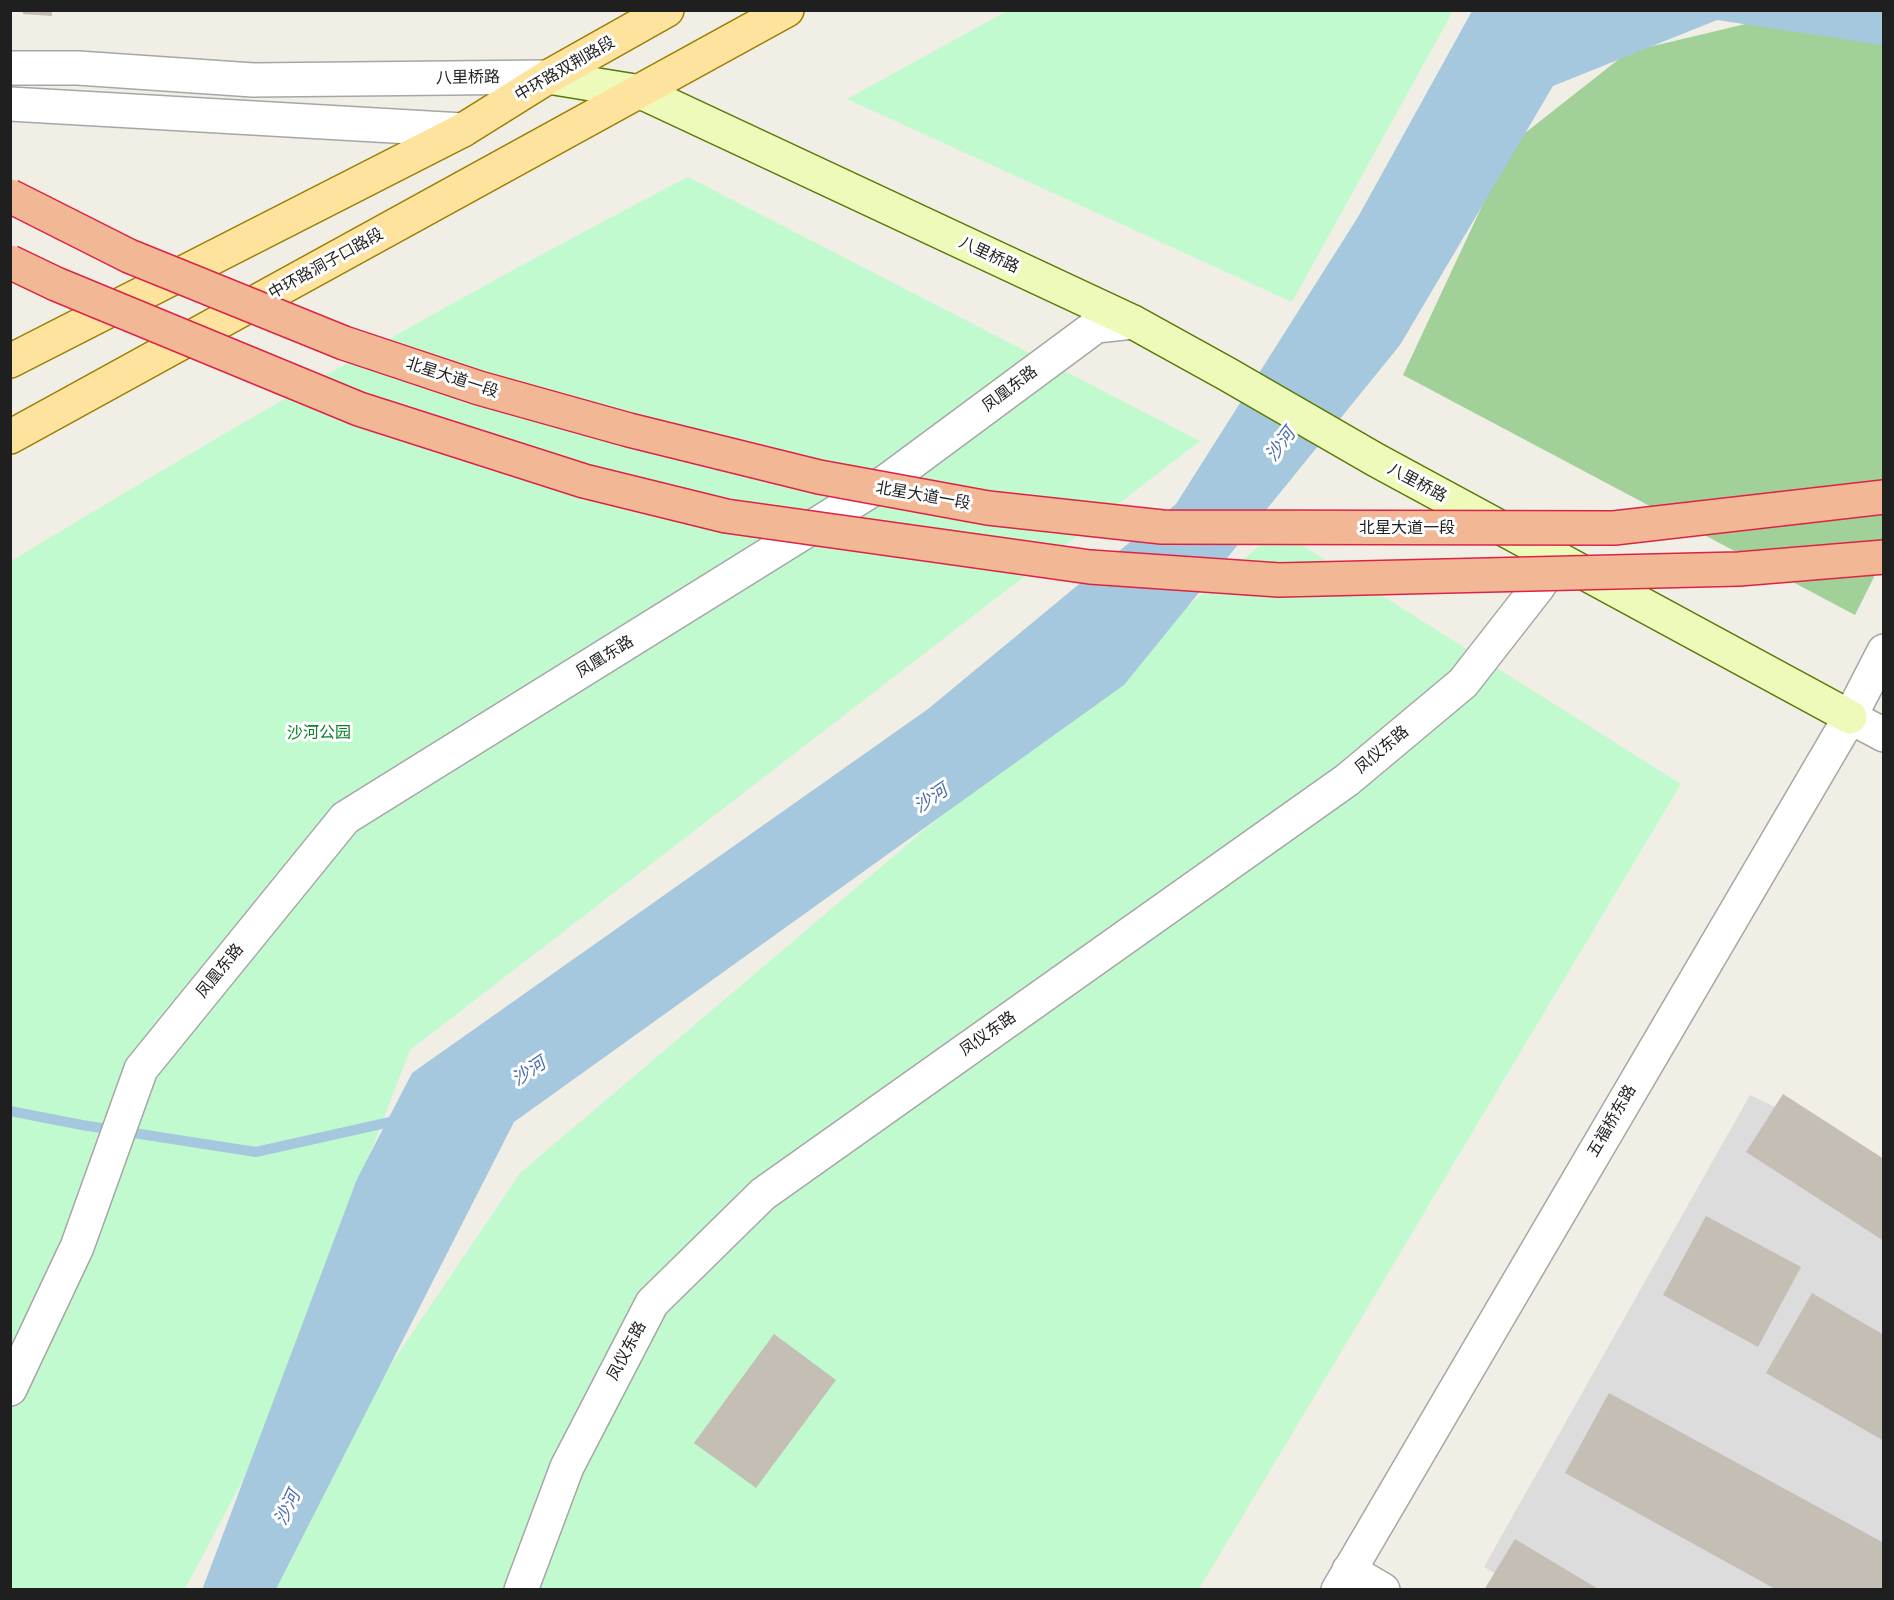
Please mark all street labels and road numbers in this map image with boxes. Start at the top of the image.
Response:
street label: 中环路双荆路段 [512,33,618,105]
street label: 八里桥路 [436,68,500,88]
street label: 中环路洞子口路段 [265,225,387,303]
street label: 八里桥路 [956,233,1022,277]
street label: 北星大道一段 [403,354,501,402]
street label: 凤凰东路 [979,362,1041,416]
street label: 八里桥路 [1384,460,1450,506]
street label: 北星大道一段 [874,478,972,514]
street label: 北星大道一段 [1359,518,1455,538]
street label: 凤凰东路 [573,632,637,682]
street label: 凤仪东路 [1351,722,1413,778]
street label: 凤凰东路 [192,940,248,1002]
street label: 凤仪东路 [956,1008,1020,1060]
street label: 五福桥东路 [1584,1082,1640,1160]
street label: 凤仪东路 [604,1318,650,1384]

